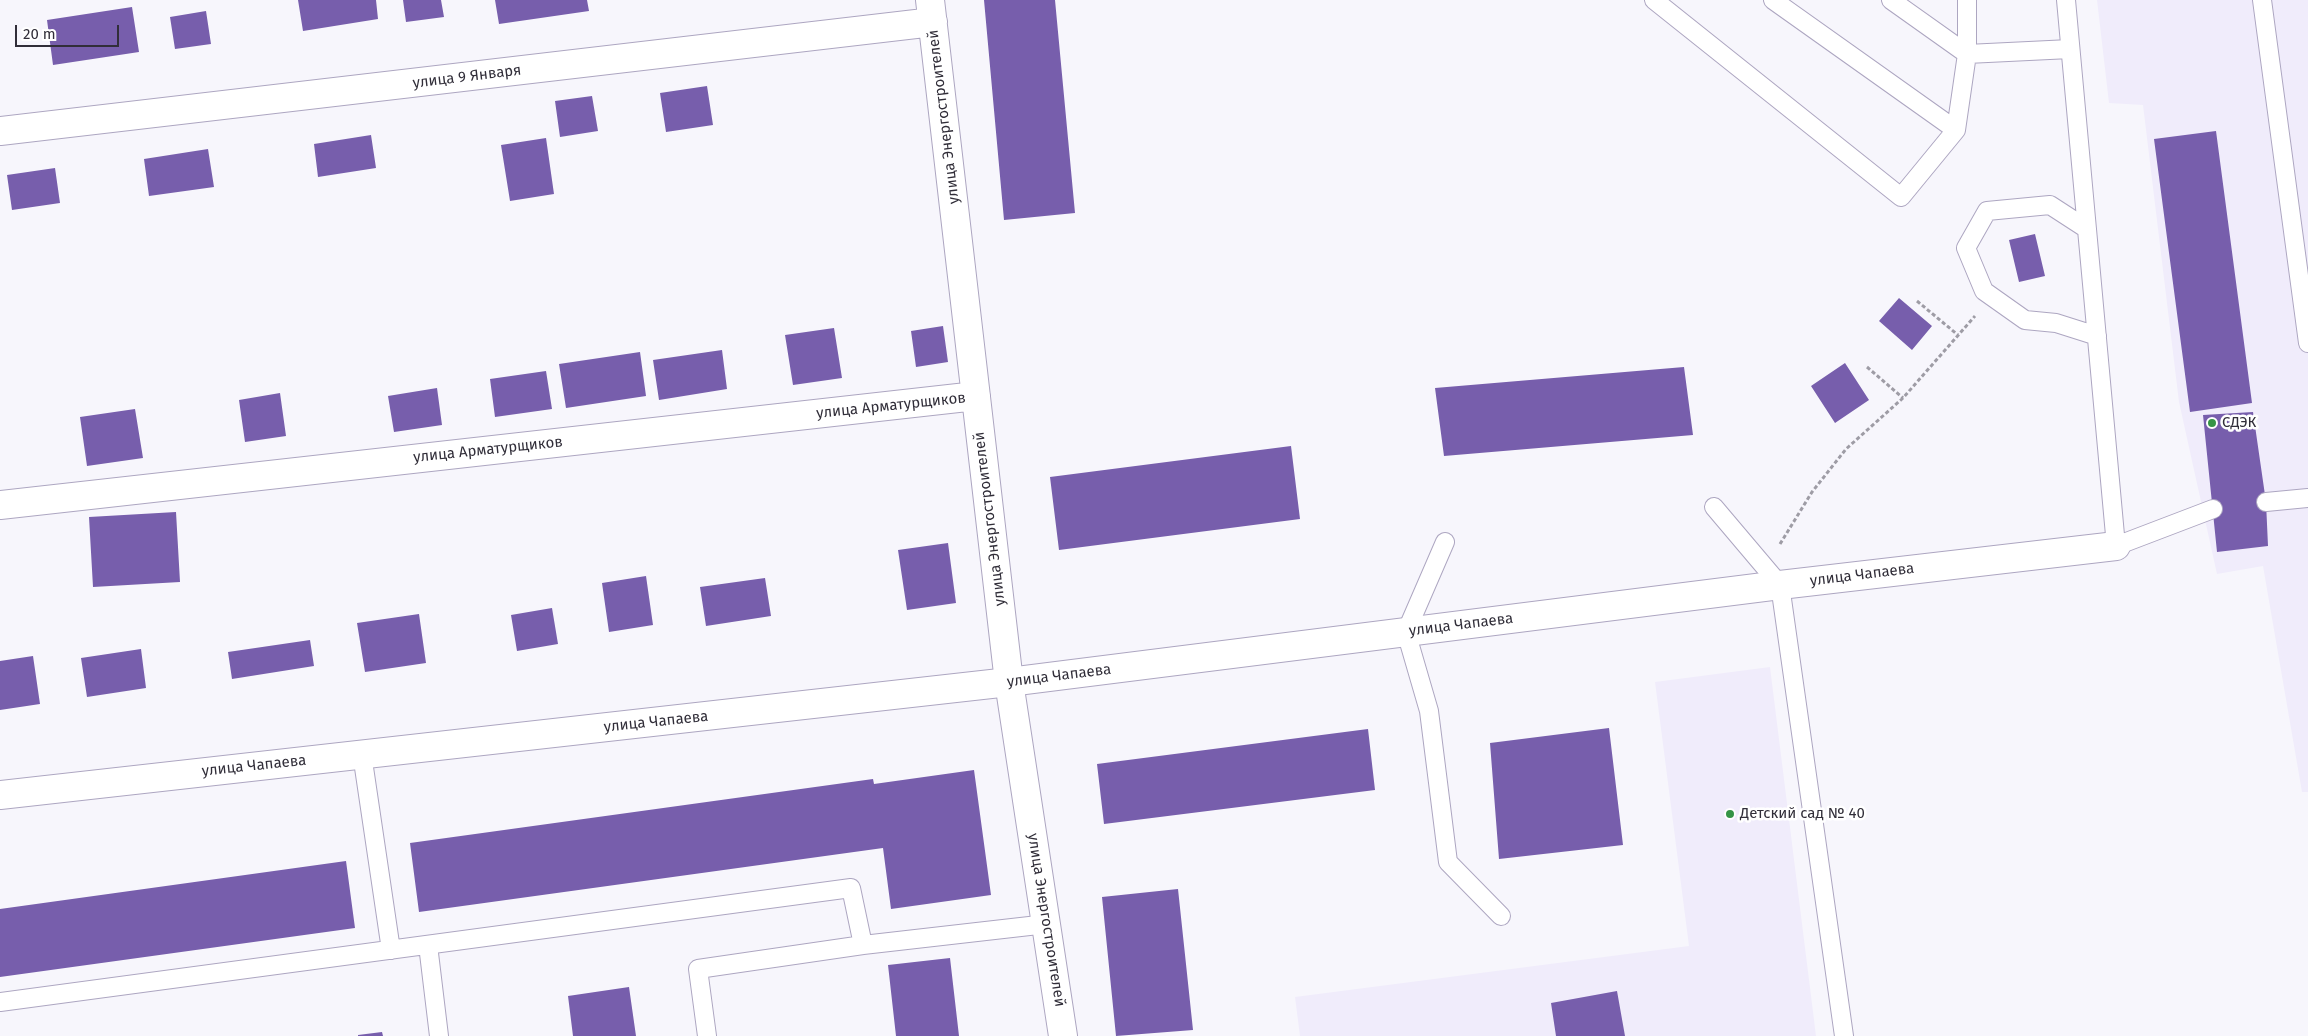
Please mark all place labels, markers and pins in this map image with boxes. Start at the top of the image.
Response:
place label: СДЭК [2222,414,2256,432]
marker: СДЭК [2206,417,2218,429]
place label: Детский сад № 40 [1740,805,1865,823]
marker: Детский сад № 40 [1724,808,1736,820]

